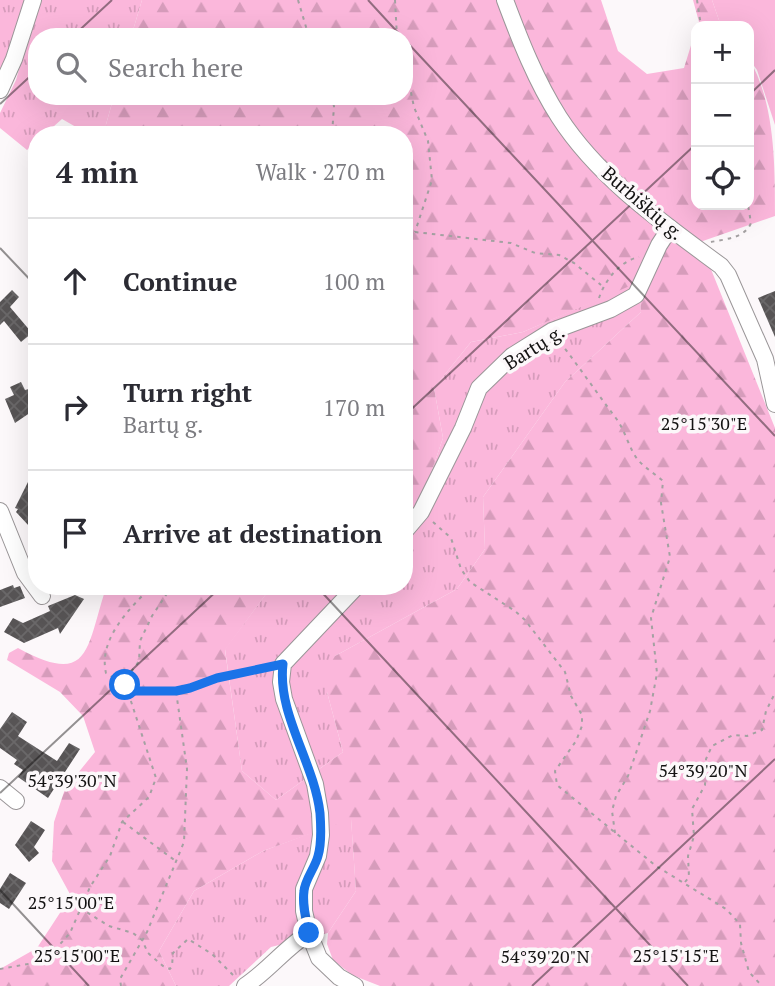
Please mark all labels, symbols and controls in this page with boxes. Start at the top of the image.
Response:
map controls [691,21,754,210]
button: + [691,21,754,84]
search box [28,28,413,105]
icon: search [52,48,90,86]
text: Search here [108,50,243,84]
button: − [691,84,754,147]
button: locate [691,147,754,210]
text: 4 min [56,152,138,192]
text: Walk · 270 m [256,156,385,187]
street label: Burbiškių g. [597,160,689,245]
icon: ahead [56,262,94,300]
text: Continue [123,264,237,298]
text: 100 m [323,266,385,297]
street label: Bartų g. [499,318,569,375]
text: Turn right [123,375,252,409]
icon: right [56,388,94,426]
text: 170 m [323,392,385,423]
text: Bartų g. [123,409,203,440]
text: 25°15'30"E [661,411,747,435]
icon: arrive [56,514,94,552]
text: Arrive at destination [123,516,382,550]
route start [109,669,140,700]
text: 54°39'20"N [658,758,748,782]
text: 54°39'30"N [27,768,117,792]
text: 25°15'00"E [28,890,114,914]
route end [293,917,324,948]
text: 25°15'00"E [34,943,120,967]
text: 25°15'15"E [633,943,719,967]
text: 54°39'20"N [500,944,590,968]

